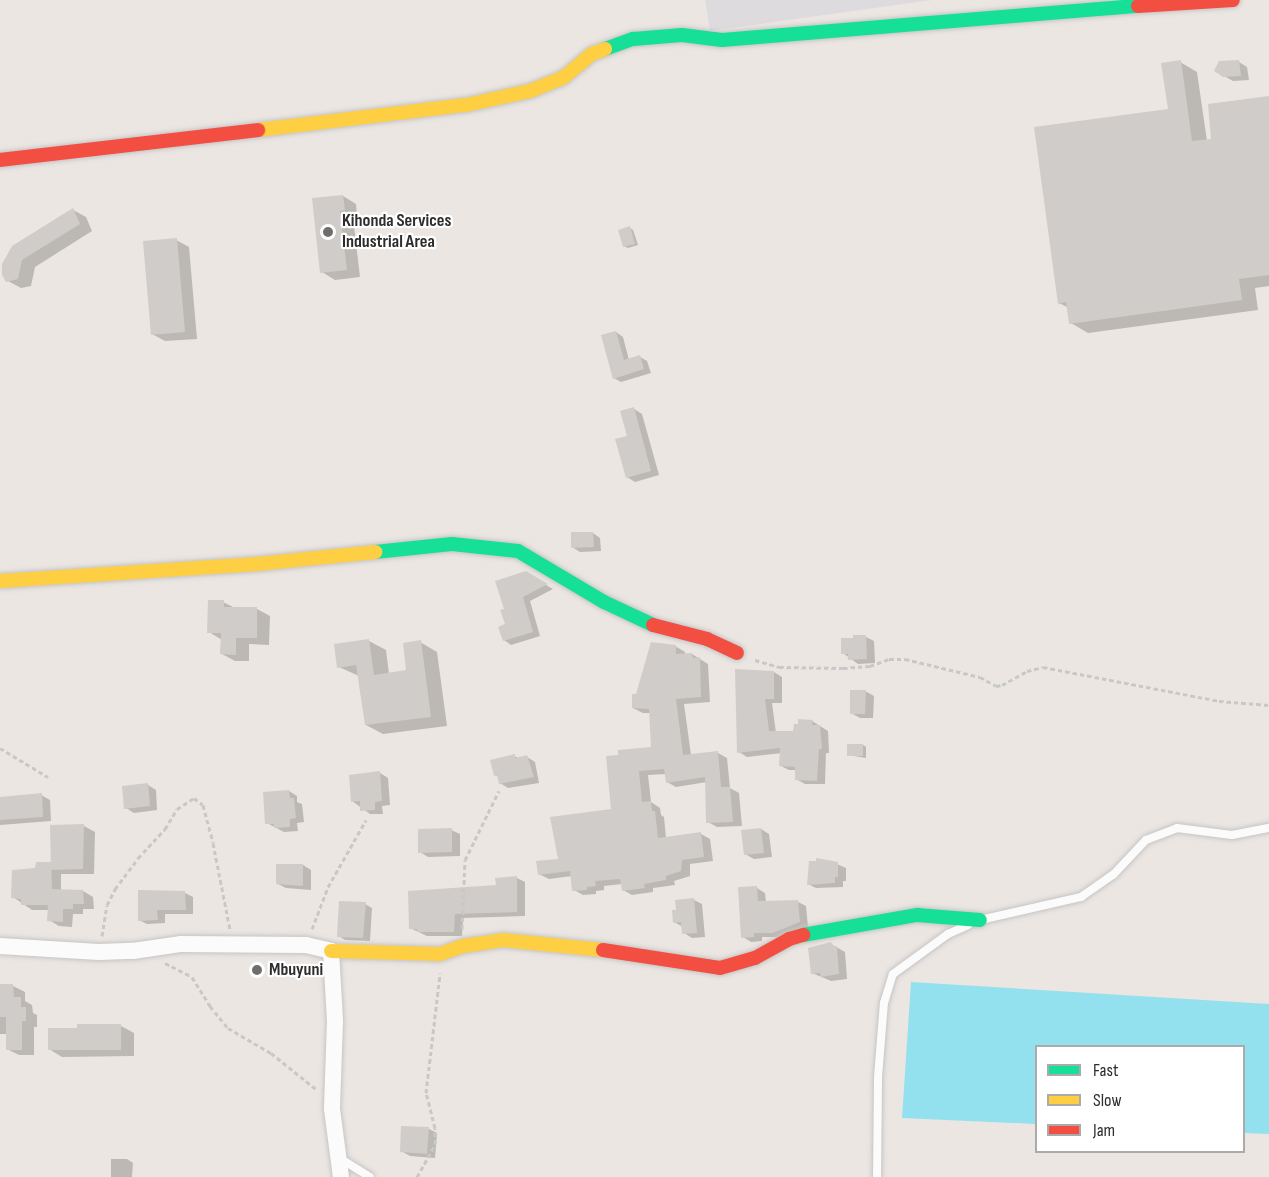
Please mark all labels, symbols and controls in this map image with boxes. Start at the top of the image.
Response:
place label: Kihonda Services Industrial Area [342,211,451,254]
marker: Kihonda Services Industrial Area [319,223,337,241]
place label: Mbuyuni [269,959,323,981]
marker: Mbuyuni [250,963,264,977]
legend [1035,1045,1245,1153]
text: Fast [1093,1060,1118,1081]
text: Slow [1093,1090,1122,1111]
text: Jam [1093,1120,1115,1141]

